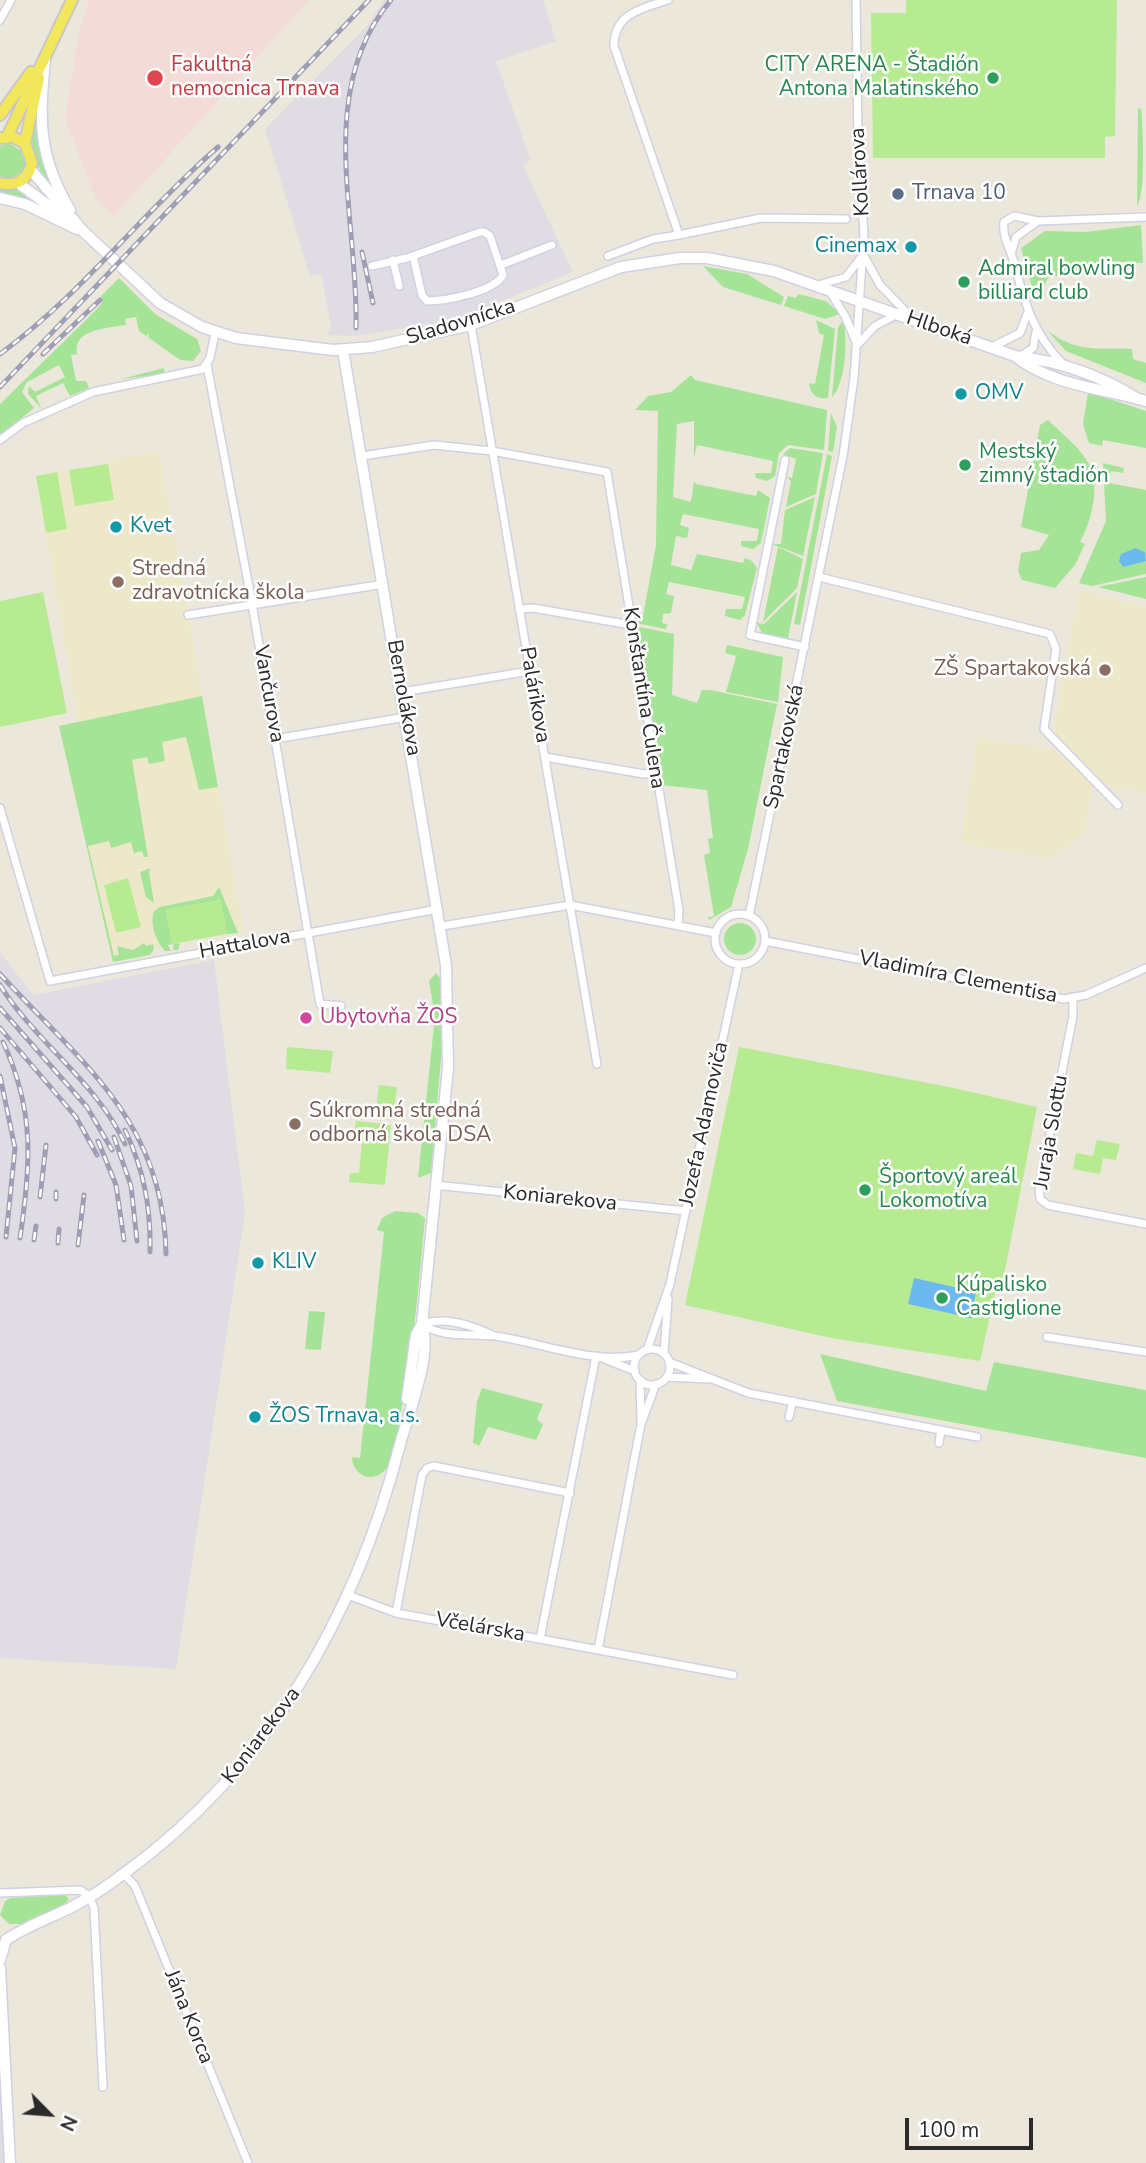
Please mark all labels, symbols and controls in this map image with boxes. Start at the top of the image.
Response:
place label: Fakultná nemocnica Trnava [171,53,340,103]
place label: CITY ARENA - Štadión Antona Malatinského [765,53,979,103]
marker: Fakultná nemocnica Trnava [145,68,165,88]
marker: CITY ARENA - Štadión Antona Malatinského [985,70,1001,86]
street label: Kollárova [846,127,876,217]
place label: Trnava 10 [912,181,1006,207]
marker: Trnava 10 [890,186,906,202]
place label: Cinemax [815,234,897,260]
marker: Cinemax [903,239,919,255]
place label: Admiral bowling billiard club [978,257,1135,307]
marker: Admiral bowling billiard club [956,274,972,290]
street label: Sladovnícka [403,294,519,352]
street label: Hlboká [903,306,975,352]
place label: OMV [975,381,1024,407]
marker: OMV [953,386,969,402]
place label: Mestský zimný štadión [979,440,1109,490]
marker: Mestský zimný štadión [957,457,973,473]
place label: Kvet [130,514,172,540]
marker: Kvet [108,519,124,535]
place label: Stredná zdravotnícka škola [132,557,305,607]
marker: Stredná zdravotnícka škola [110,574,126,590]
street label: Konštantína Čulena [616,605,670,791]
street label: Bernolákova [380,638,426,758]
street label: Vančurova [247,643,289,745]
street label: Palárikova [513,645,555,745]
place label: ZŠ Spartakovská [934,657,1091,683]
marker: ZŠ Spartakovská [1097,662,1113,678]
street label: Spartakovská [759,682,811,812]
street label: Hattalova [197,925,293,965]
street label: Vladimíra Clementisa [857,946,1059,1010]
place label: Ubytovňa ŽOS [320,1005,457,1031]
marker: Ubytovňa ŽOS [298,1010,314,1026]
street label: Jozefa Adamoviča [675,1040,735,1208]
street label: Juraja Slottu [1030,1073,1074,1191]
place label: Súkromná stredná odborná škola DSA [309,1099,491,1149]
marker: Súkromná stredná odborná škola DSA [287,1116,303,1132]
place label: Športový areál Lokomotíva [879,1165,1017,1215]
street label: Koniarekova [502,1180,618,1218]
marker: Športový areál Lokomotíva [857,1182,873,1198]
place label: KLIV [272,1250,316,1276]
marker: KLIV [250,1255,266,1271]
place label: Kúpalisko Castiglione [956,1273,1061,1323]
marker: Kúpalisko Castiglione [934,1290,950,1306]
place label: ŽOS Trnava, a.s. [269,1404,420,1430]
marker: ŽOS Trnava, a.s. [247,1409,263,1425]
street label: Včelárska [433,1608,527,1648]
street label: Koniarekova [217,1683,307,1789]
street label: Jána Korca [158,1966,218,2068]
north arrow [14,2079,84,2149]
scale bar [908,2104,1036,2148]
text: N [53,2111,83,2135]
text: 100 m [918,2116,979,2144]

